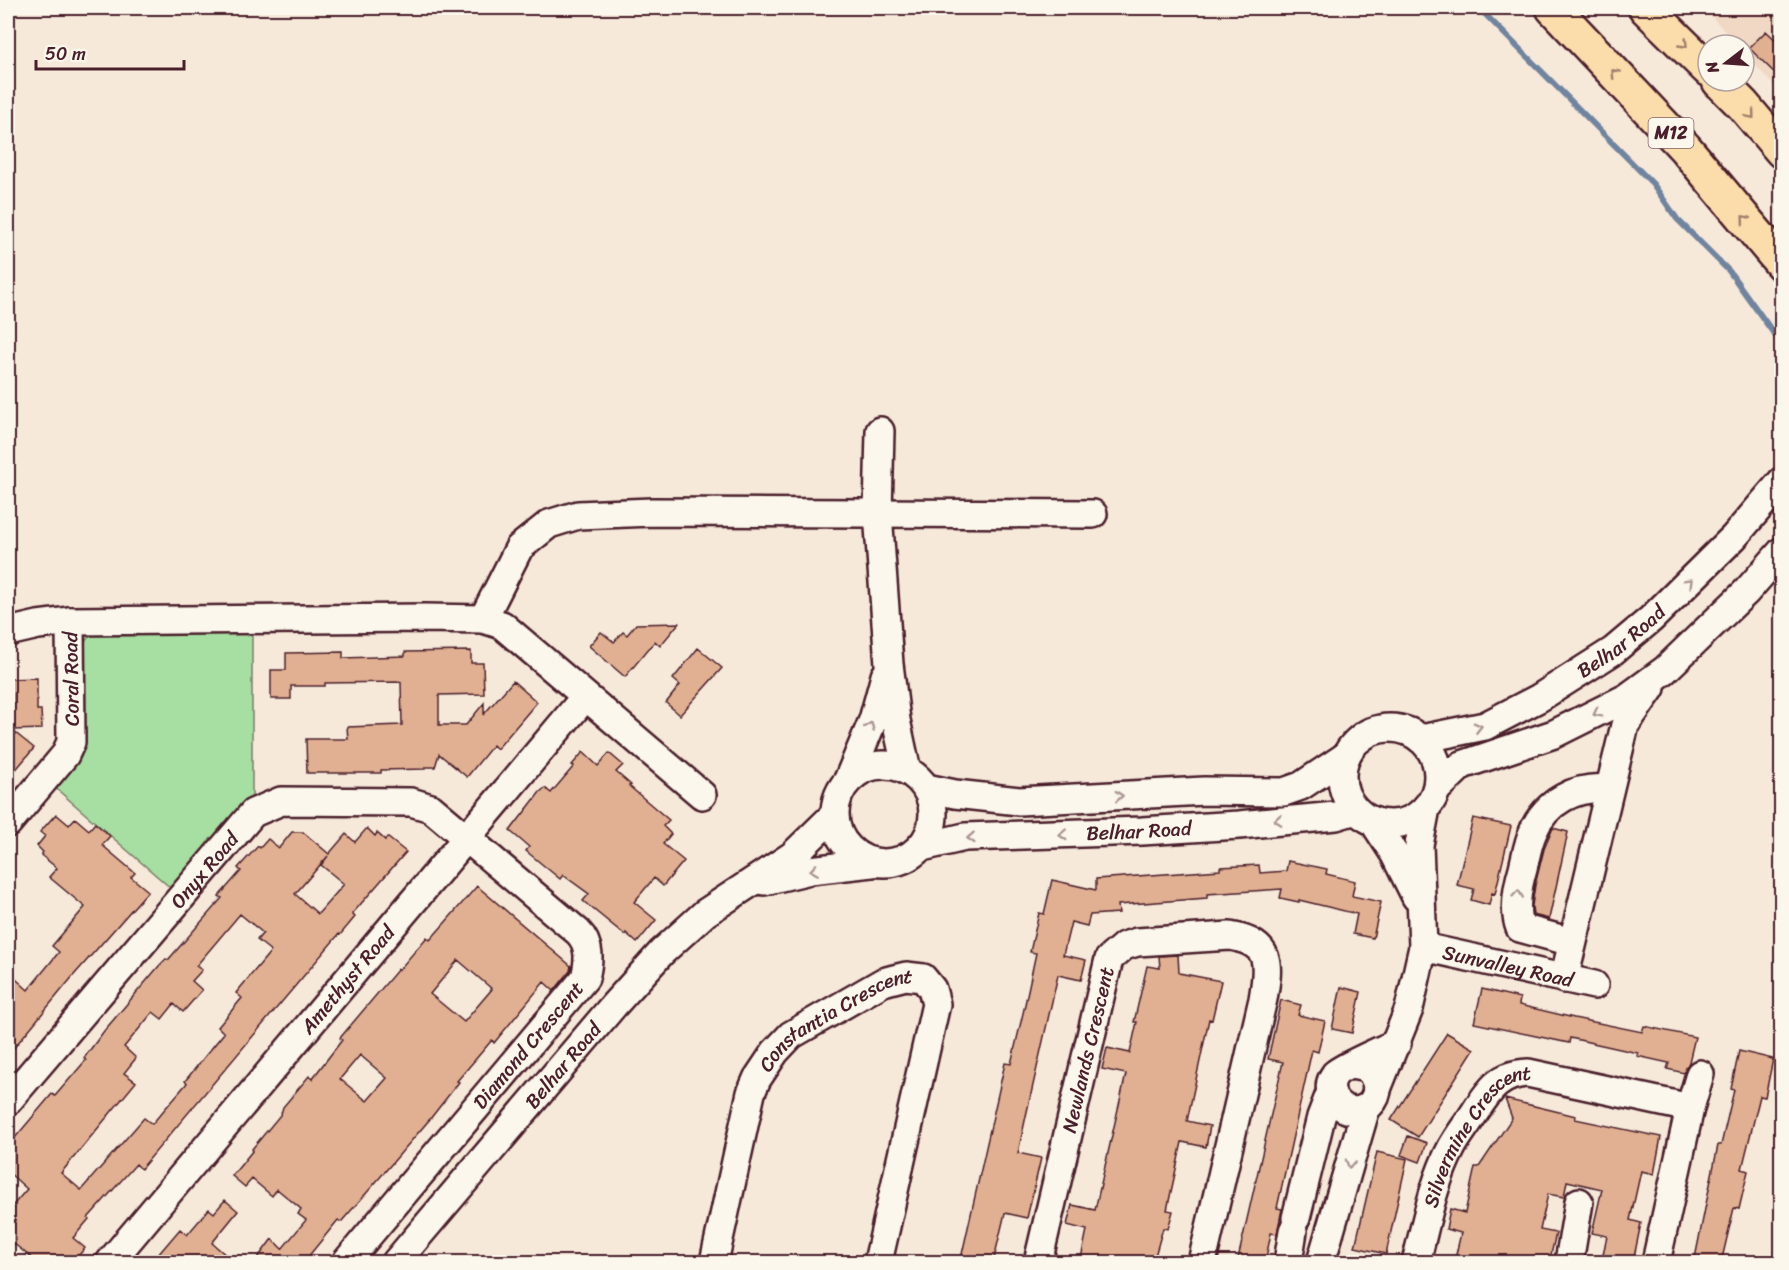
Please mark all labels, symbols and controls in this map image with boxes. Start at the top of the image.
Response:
scale bar [36,33,184,71]
north arrow [1696,33,1756,93]
one-way arrow [1676,37,1687,48]
text: 50 m [45,38,86,70]
text: N [1696,57,1728,78]
one-way arrow [1611,70,1622,80]
one-way arrow [1744,108,1755,119]
road number: M12 [1648,118,1694,148]
one-way arrow [1741,215,1752,226]
one-way arrow [1682,578,1692,589]
street label: Belhar Road [1570,595,1675,688]
street label: Coral Road [53,630,90,726]
one-way arrow [1592,706,1603,717]
one-way arrow [863,721,876,732]
one-way arrow [1473,721,1483,734]
one-way arrow [1114,789,1123,802]
street label: Belhar Road [1086,811,1194,851]
one-way arrow [1273,814,1282,827]
street label: Onyx Road [161,823,249,917]
one-way arrow [1058,828,1067,841]
one-way arrow [966,831,975,844]
one-way arrow [809,863,819,876]
one-way arrow [1511,889,1524,898]
street label: Amethyst Road [291,916,405,1043]
street label: Sunvalley Road [1439,935,1578,998]
street label: Constantia Crescent [749,959,914,1079]
street label: Newlands Crescent [1052,963,1125,1136]
street label: Diamond Crescent [464,973,593,1118]
street label: Belhar Road [516,1013,612,1117]
street label: Silvermine Crescent [1413,1056,1532,1212]
one-way arrow [1345,1158,1357,1169]

